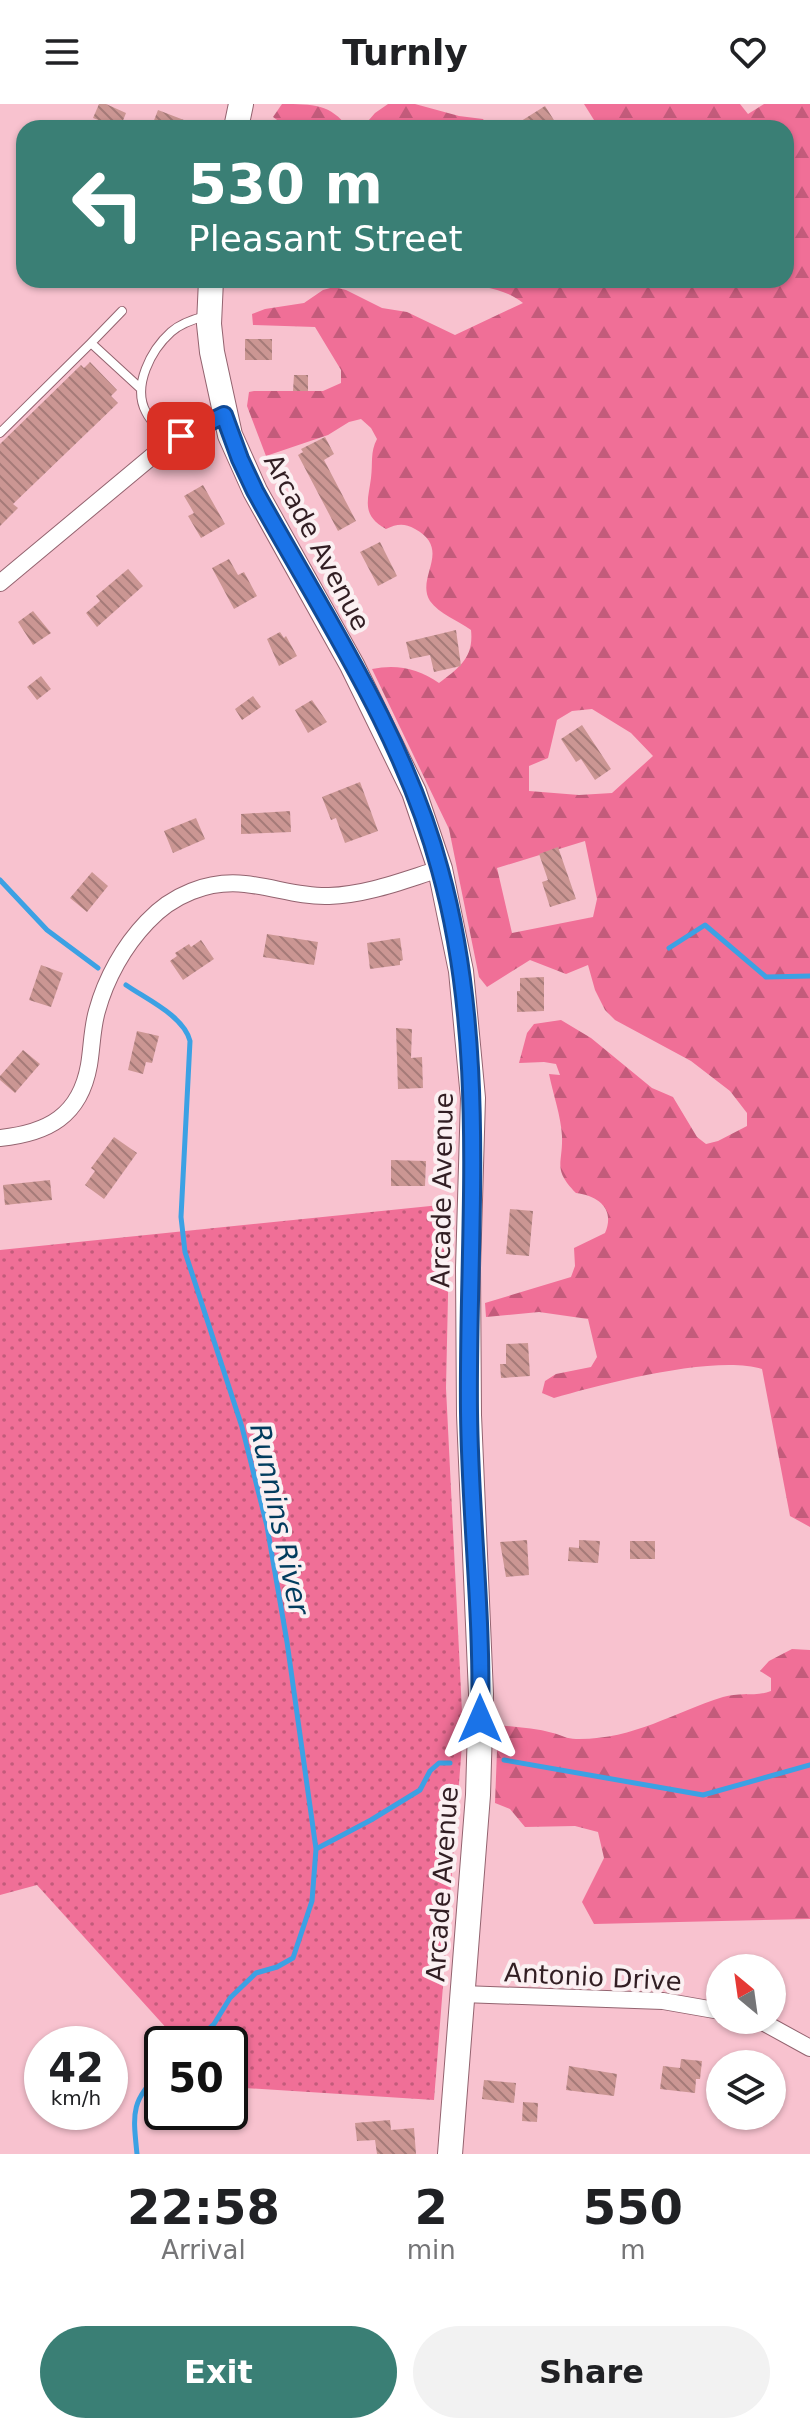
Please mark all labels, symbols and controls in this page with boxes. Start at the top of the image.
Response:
icon: menu [40,30,84,74]
icon: heart [726,30,770,74]
text: Turnly [342,32,468,73]
text: 530 m [188,151,383,216]
icon: left [56,152,160,256]
text: Pleasant Street [188,218,463,259]
pin [147,402,215,470]
icon: arrive [159,414,203,458]
street label: Arcade Avenue [258,449,376,635]
street label: Arcade Avenue [425,1092,459,1288]
water label: Runnins River [243,1421,316,1619]
position arrow [438,1677,522,1761]
street label: Arcade Avenue [420,1785,464,1983]
north arrow [706,1954,786,2034]
map controls [706,1954,786,2130]
street label: Antonio Drive [504,1957,682,1997]
speed limit sign: 50 [144,2026,248,2130]
text: 42 [48,2045,104,2091]
button: layers [706,2050,786,2130]
text: km/h [51,2086,101,2110]
text: 22:58 [127,2179,280,2235]
text: 2 [415,2179,448,2235]
text: 550 [583,2179,683,2235]
text: Arrival [161,2235,246,2265]
text: min [407,2235,456,2265]
text: m [620,2235,646,2265]
button: Exit [40,2326,397,2418]
button: Share [413,2326,770,2418]

